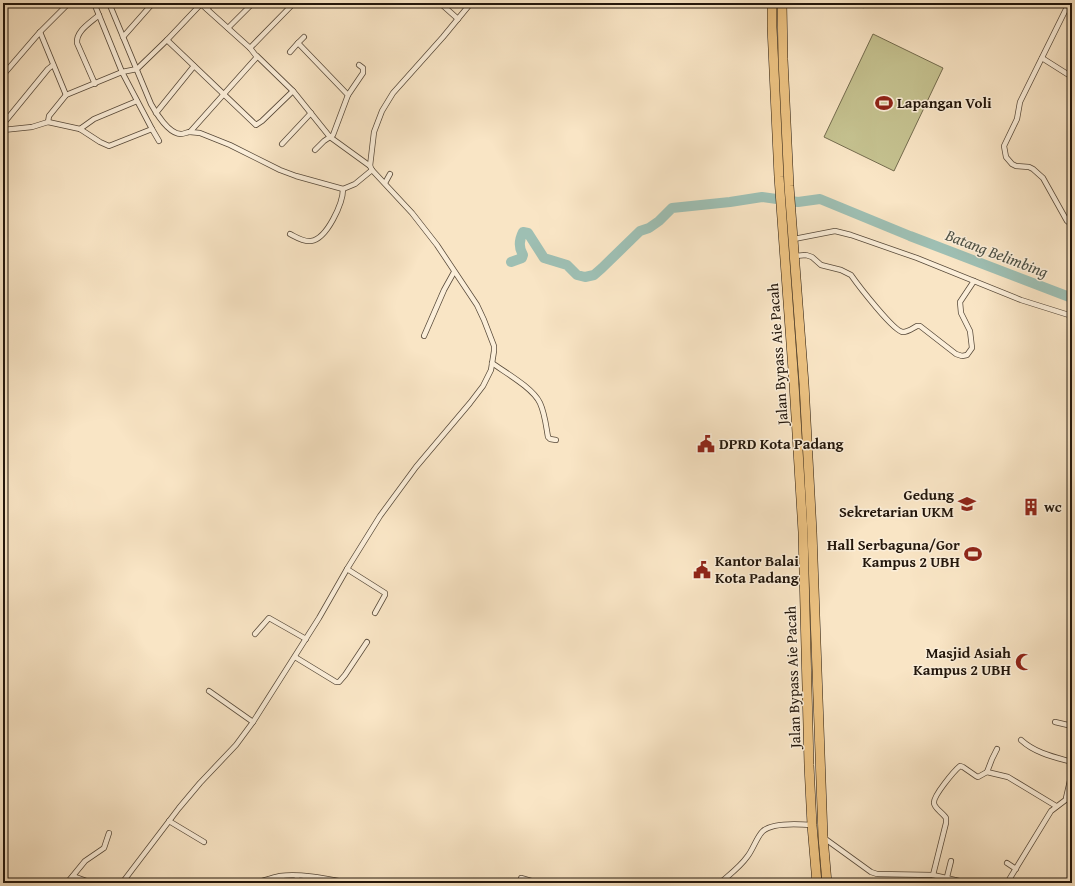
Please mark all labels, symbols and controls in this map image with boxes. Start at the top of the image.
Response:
place label: Lapangan Voli [897,92,992,113]
sports icon: Lapangan Voli [874,93,894,113]
water label: Batang Belimbing [941,222,1052,284]
street label: Jalan Bypass Aie Pacah [762,282,793,428]
place label: DPRD Kota Padang [719,433,844,454]
public building icon: DPRD Kota Padang [696,434,716,454]
place label: Gedung Sekretarian UKM [839,484,954,522]
school or university icon: Gedung Sekretarian UKM [957,494,977,514]
place label: wc [1044,496,1062,517]
building icon: wc [1021,497,1041,517]
place label: Hall Serbaguna/Gor Kampus 2 UBH [827,534,960,572]
sports icon: Hall Serbaguna/Gor Kampus 2 UBH [963,544,983,564]
place label: Kantor Balai Kota Padang [715,550,799,588]
public building icon: Kantor Balai Kota Padang [692,560,712,580]
street label: Jalan Bypass Aie Pacah [780,605,806,750]
place label: Masjid Asiah Kampus 2 UBH [913,642,1011,680]
mosque icon: Masjid Asiah Kampus 2 UBH [1014,652,1034,672]

